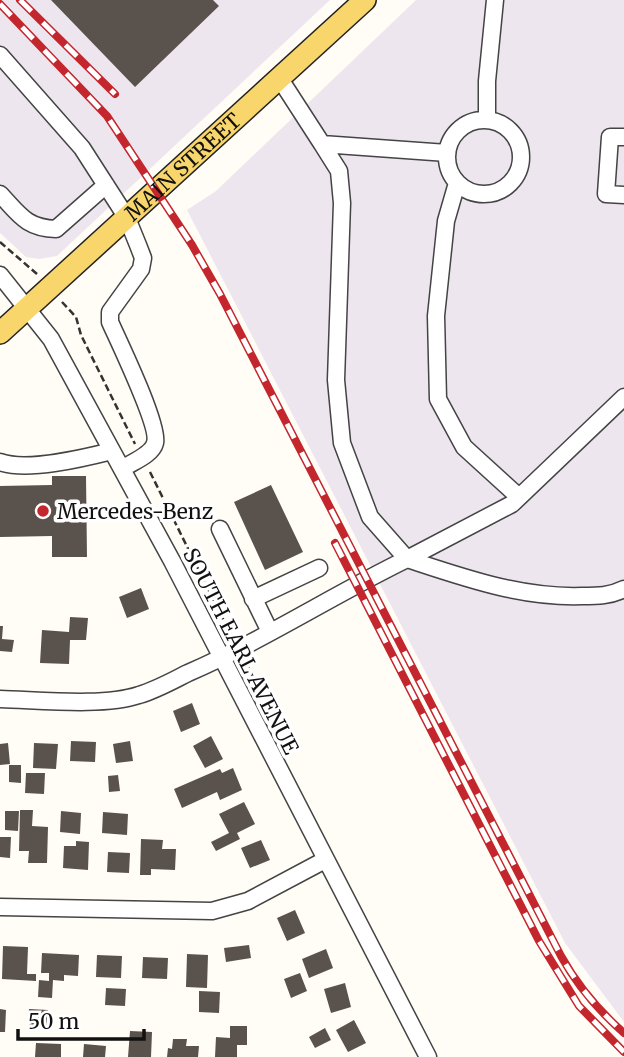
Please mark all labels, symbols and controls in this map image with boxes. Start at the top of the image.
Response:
street label: MAIN STREET [119,106,247,226]
place label: Mercedes-Benz [57,498,213,525]
marker: Mercedes-Benz [35,503,51,519]
street label: SOUTH EARL AVENUE [177,543,305,759]
scale bar [18,998,144,1042]
text: 50 m [28,1008,79,1035]

